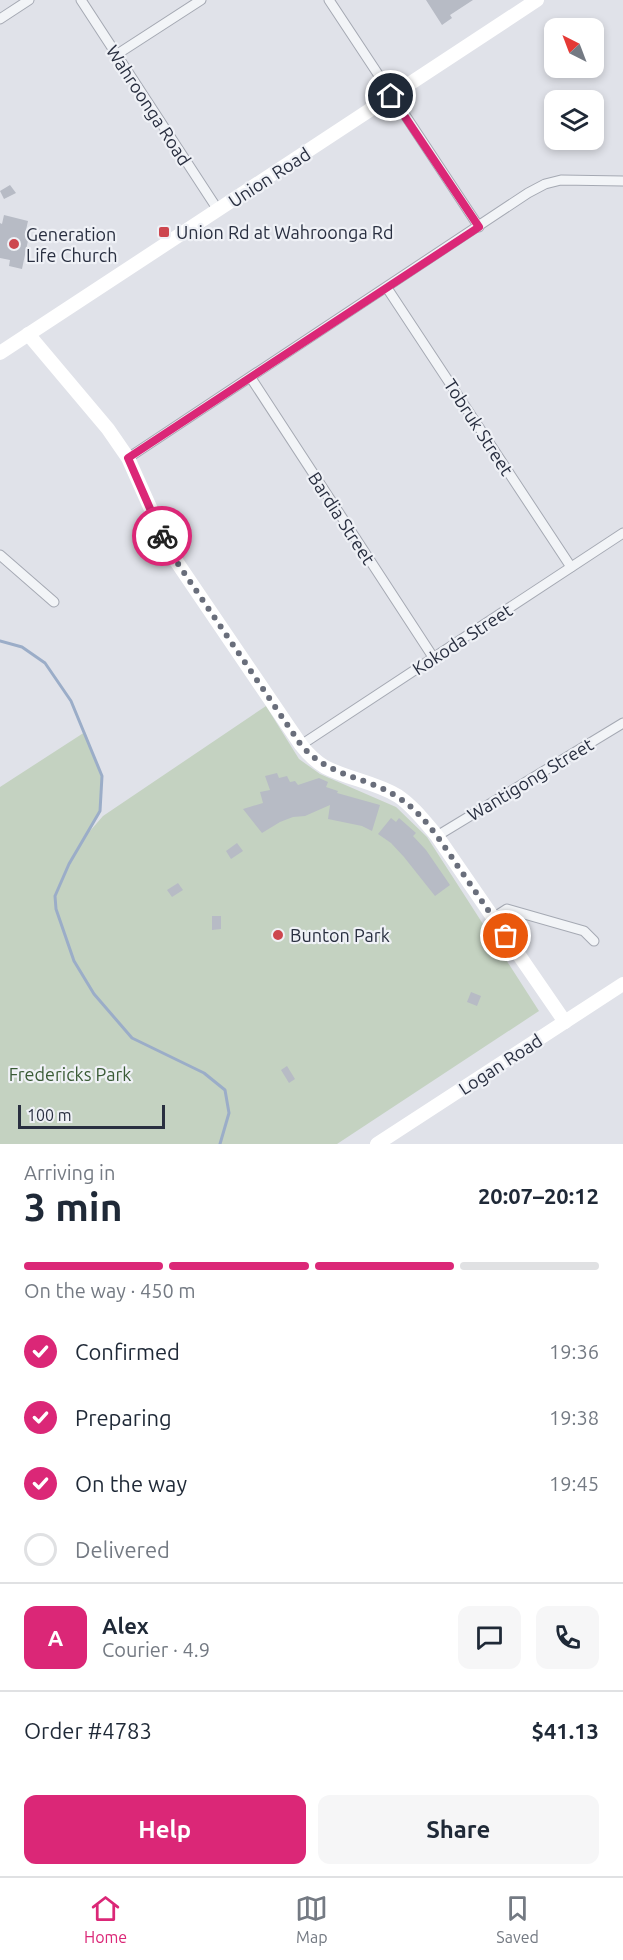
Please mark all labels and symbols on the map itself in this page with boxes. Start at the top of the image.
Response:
north arrow [544,18,604,78]
street label: Wahroonga Road [103,41,195,169]
pin [365,70,416,121]
street label: Union Road [224,143,314,211]
place label: Union Rd at Wahroonga Rd [176,222,394,242]
place label: Generation Life Church [26,224,117,265]
marker: Union Rd at Wahroonga Rd [157,225,171,239]
marker: Generation Life Church [7,237,21,251]
street label: Tobruk Street [440,375,518,479]
street label: Bardia Street [305,468,379,568]
courier [132,506,192,566]
street label: Kokoda Street [408,599,516,679]
street label: Wantigong Street [463,734,597,824]
pin [480,910,531,961]
place label: Bunton Park [290,925,390,945]
marker: Bunton Park [271,928,285,942]
street label: Logan Road [455,1030,545,1098]
park label: Fredericks Park [9,1064,131,1084]
scale bar [18,1102,165,1130]

